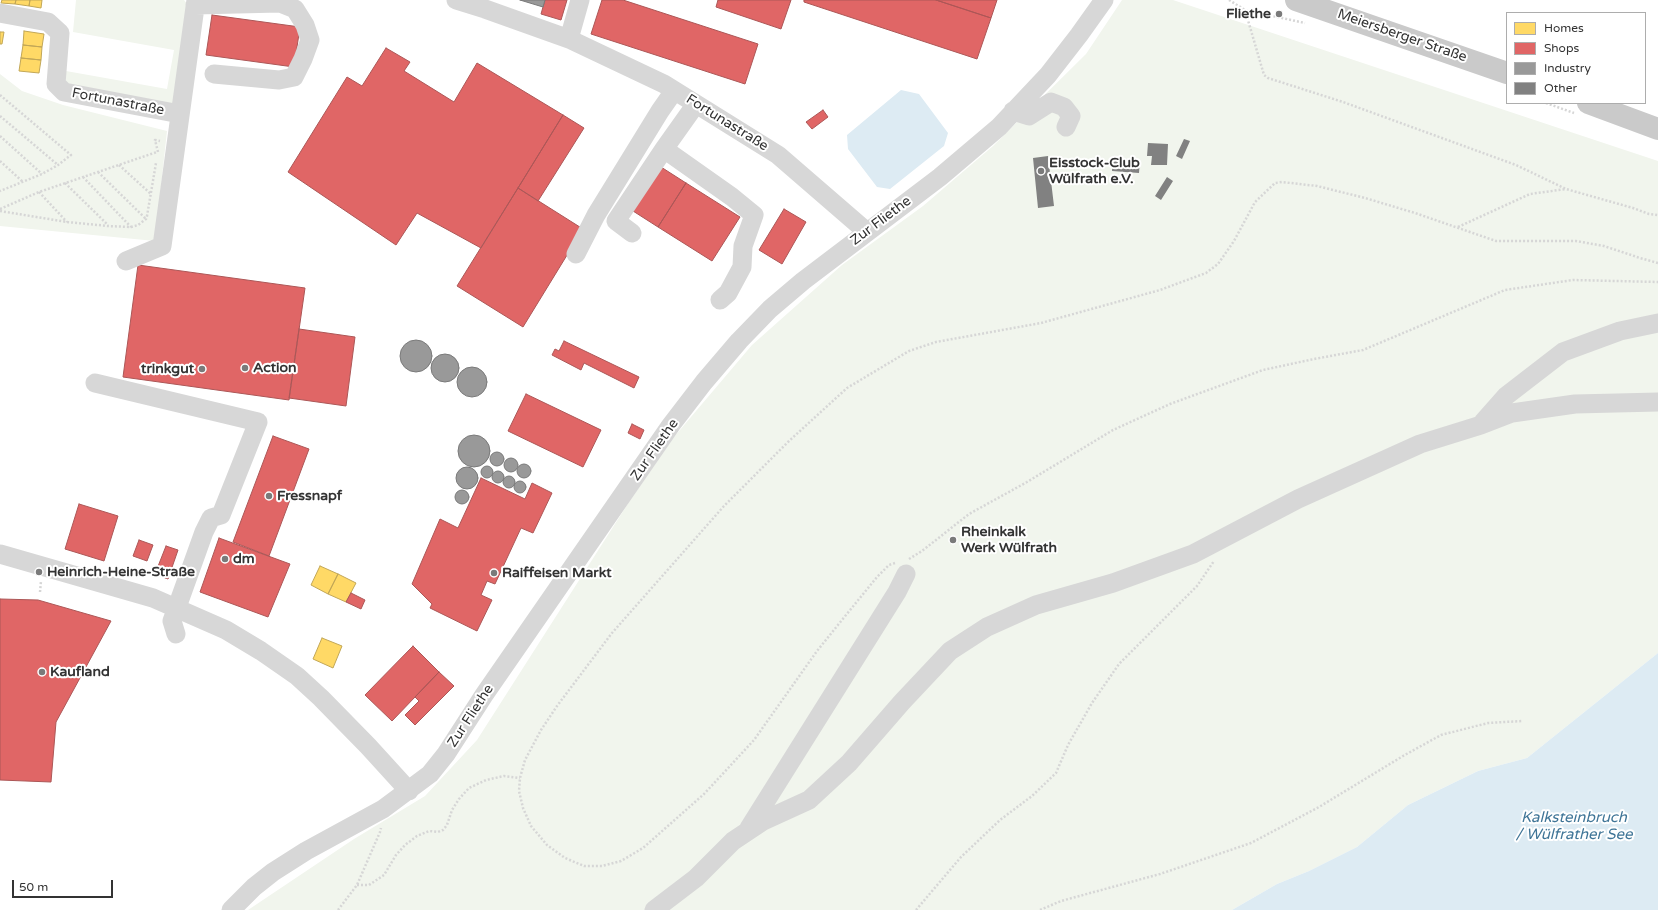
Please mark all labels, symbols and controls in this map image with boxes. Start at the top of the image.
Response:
place label: Fliethe [1226,6,1271,22]
street label: Meiersberger Straße [1335,6,1469,66]
marker: Fliethe [1274,9,1284,19]
legend [1506,12,1646,104]
text: Homes [1544,21,1584,35]
text: Shops [1544,41,1579,55]
text: Industry [1544,61,1591,75]
text: Other [1544,81,1577,95]
street label: Fortunastraße [70,85,166,119]
street label: Fortunastraße [683,91,771,155]
place label: Eisstock-Club Wülfrath e.V. [1049,155,1140,188]
marker: Eisstock-Club Wülfrath e.V. [1036,166,1046,176]
street label: Zur Fliethe [847,193,915,249]
place label: Action [253,360,297,376]
place label: trinkgut [141,361,194,377]
marker: Action [240,363,250,373]
marker: trinkgut [197,364,207,374]
street label: Zur Fliethe [628,416,682,484]
place label: Fressnapf [277,488,342,504]
marker: Fressnapf [264,491,274,501]
place label: Rheinkalk Werk Wülfrath [961,524,1057,556]
marker: Rheinkalk Werk Wülfrath [948,535,958,545]
place label: dm [233,551,255,567]
marker: dm [220,554,230,564]
place label: Heinrich-Heine-Straße [47,564,195,580]
place label: Raiffeisen Markt [502,565,612,581]
marker: Heinrich-Heine-Straße [34,567,44,577]
marker: Raiffeisen Markt [489,568,499,578]
place label: Kaufland [50,664,110,680]
marker: Kaufland [37,667,47,677]
street label: Zur Fliethe [444,681,498,751]
water label: Kalksteinbruch / Wülfrather See [1516,809,1632,844]
scale bar [14,872,115,898]
text: 50 m [19,880,48,894]

